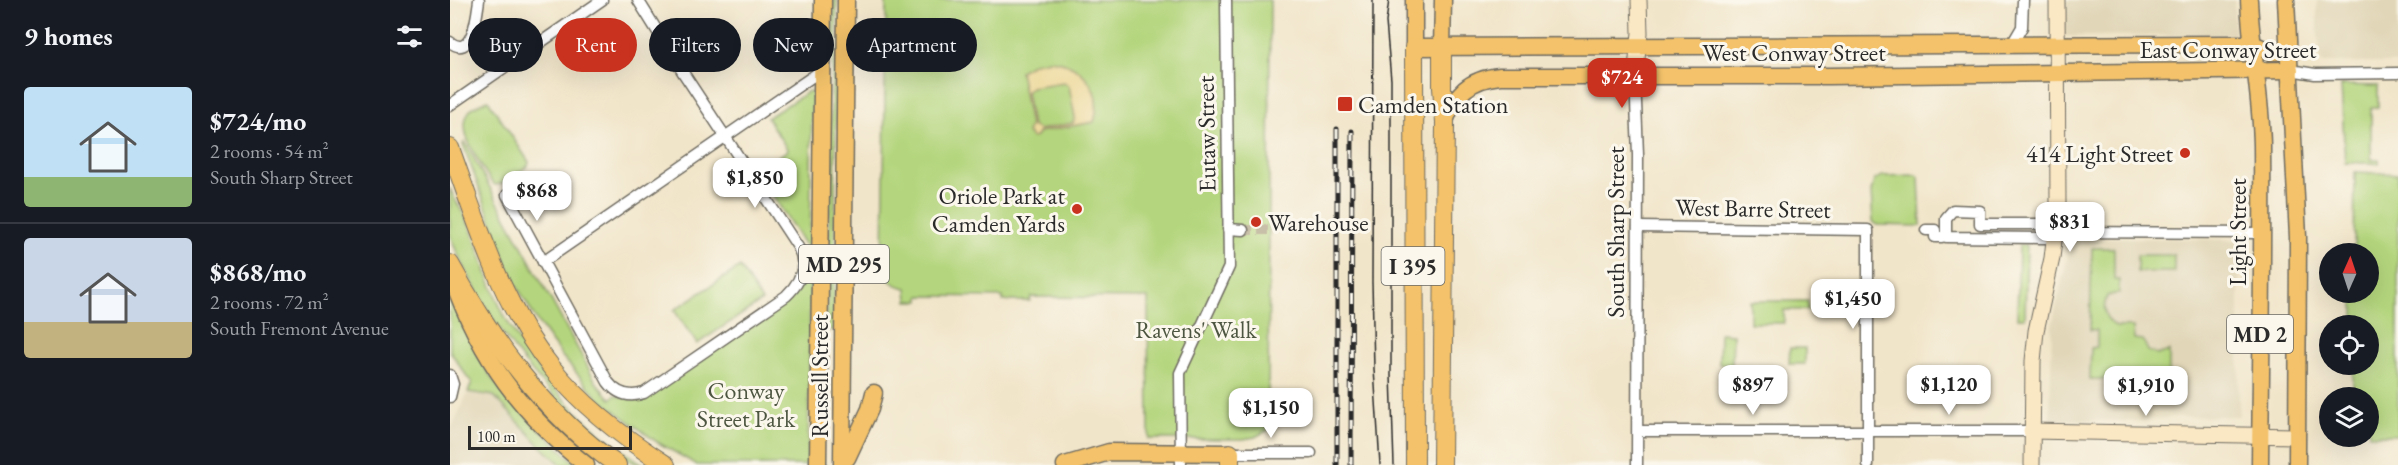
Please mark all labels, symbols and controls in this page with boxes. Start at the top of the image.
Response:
chip: Buy [468,18,543,72]
chip: Rent [555,18,637,72]
chip: Filters [649,18,741,72]
chip: New [753,18,834,72]
chip: Apartment [846,18,977,72]
text: 9 homes [24,19,113,53]
icon: filters [393,20,426,53]
street label: East Conway Street [2139,34,2317,65]
street label: West Conway Street [1702,37,1886,68]
pin: $724 [1586,58,1658,109]
text: $724 [1602,64,1642,90]
street label: Eutaw Street [1189,75,1223,193]
place label: Camden Station [1358,89,1509,120]
marker: Camden Station [1336,95,1354,113]
text: $724/mo [210,104,306,138]
icon: home [72,111,144,183]
text: 2 rooms · 54 m² [210,138,329,164]
place label: 414 Light Street [2026,138,2173,169]
street label: South Sharp Street [1600,146,1631,318]
marker: 414 Light Street [2178,146,2192,160]
pin: $1,850 [706,158,804,209]
text: South Sharp Street [210,164,353,190]
text: $1,850 [727,164,783,190]
pin: $868 [501,171,573,222]
text: $868 [517,177,557,203]
street label: Light Street [2222,178,2253,286]
place label: Oriole Park at Camden Yards [932,180,1065,239]
street label: West Barre Street [1675,191,1832,225]
marker: Oriole Park at Camden Yards [1070,202,1084,216]
pin: $831 [2034,202,2106,253]
place label: Warehouse [1268,207,1369,238]
text: $831 [2050,208,2090,234]
marker: Warehouse [1249,215,1263,229]
north arrow [2319,243,2379,303]
map controls [2319,243,2379,447]
road number: MD 295 [799,245,889,283]
road number: I 395 [1382,247,1444,285]
text: $868/mo [210,255,306,289]
icon: home [72,262,144,334]
pin: $1,450 [1804,279,1902,330]
text: $1,450 [1825,285,1881,311]
text: 2 rooms · 72 m² [210,289,329,315]
street label: Russell Street [804,314,835,438]
park label: Ravens' Walk [1135,314,1258,345]
text: South Fremont Avenue [210,315,389,341]
road number: MD 2 [2227,315,2293,353]
button: locate [2319,315,2379,375]
pin: $897 [1717,365,1789,416]
pin: $1,120 [1900,365,1998,416]
pin: $1,910 [2097,366,2195,417]
text: $897 [1733,371,1773,397]
text: $1,120 [1921,371,1977,397]
text: $1,910 [2118,372,2174,398]
park label: Conway Street Park [697,375,796,434]
button: layers [2319,387,2379,447]
pin: $1,150 [1222,388,1320,439]
text: $1,150 [1243,394,1299,420]
scale bar [468,423,632,450]
text: 100 m [477,426,516,447]

